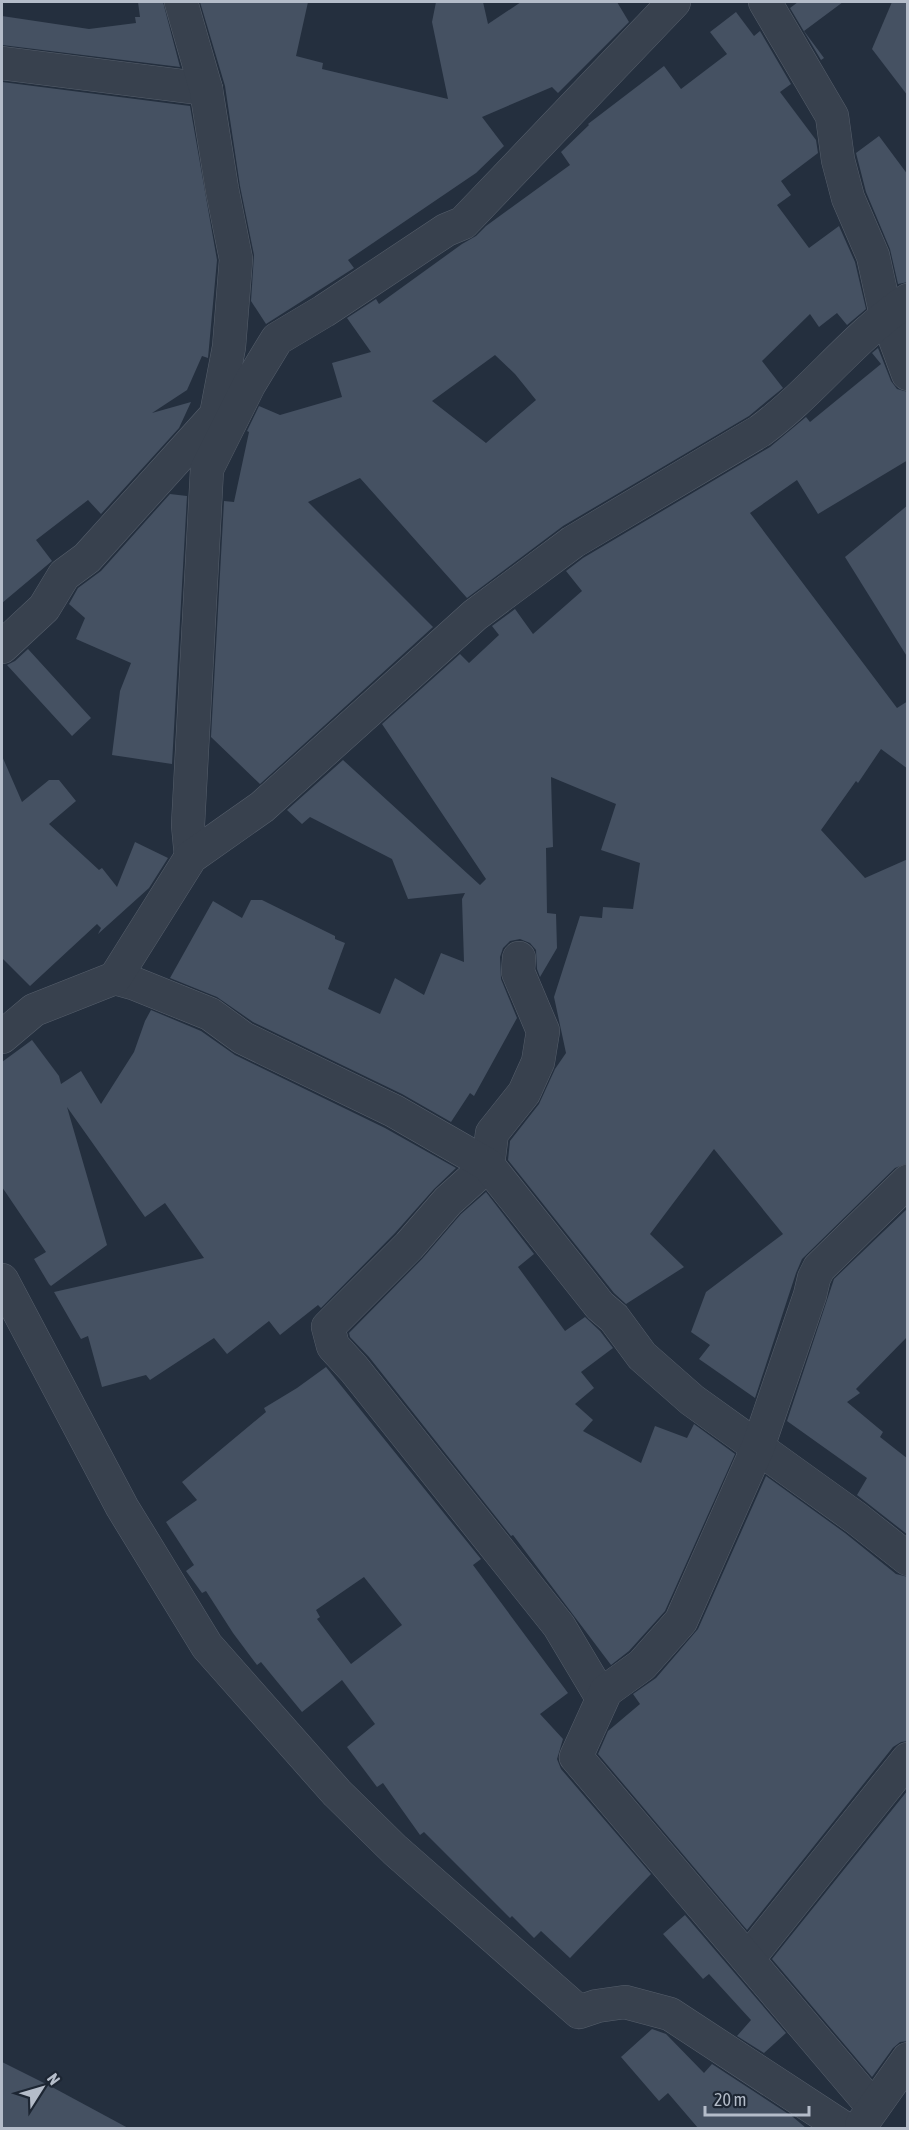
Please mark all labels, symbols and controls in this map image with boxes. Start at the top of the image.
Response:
north arrow [12,2058,72,2118]
text: N [44,2070,64,2088]
scale bar [705,2079,808,2117]
text: 20 m [714,2089,746,2110]

